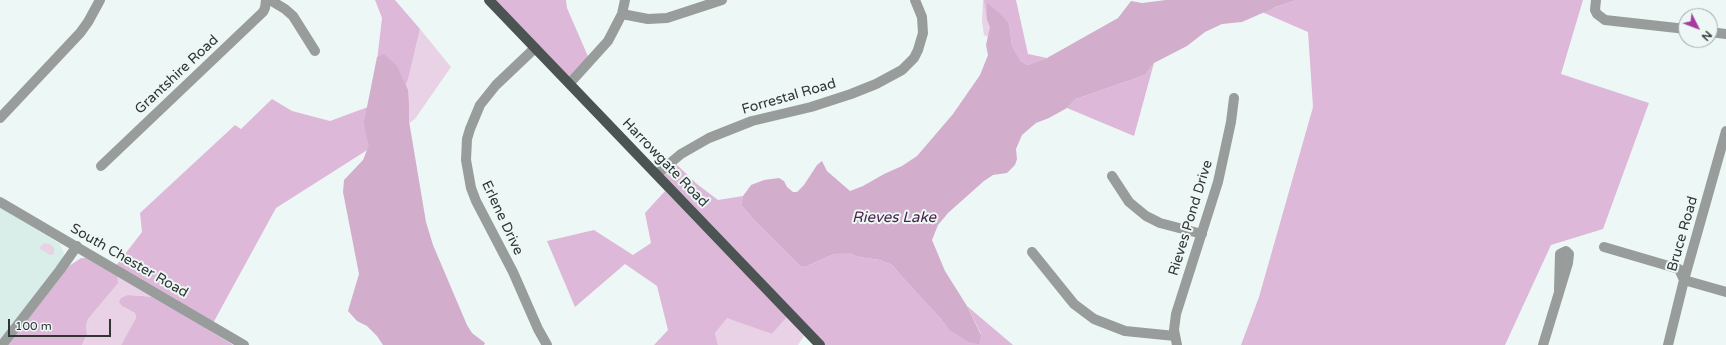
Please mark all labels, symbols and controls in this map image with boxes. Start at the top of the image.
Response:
north arrow [1678,8,1718,48]
text: N [1699,28,1714,43]
street label: Grantshire Road [132,32,222,118]
street label: Forrestal Road [740,76,838,118]
street label: Harrowgate Road [618,115,712,211]
street label: Rieves Pond Drive [1165,158,1217,278]
street label: Erlene Drive [477,178,527,258]
street label: Bruce Road [1664,194,1702,274]
water label: Rieves Lake [852,209,936,227]
street label: South Chester Road [67,220,191,302]
scale bar [10,311,113,337]
text: 100 m [15,319,52,333]

